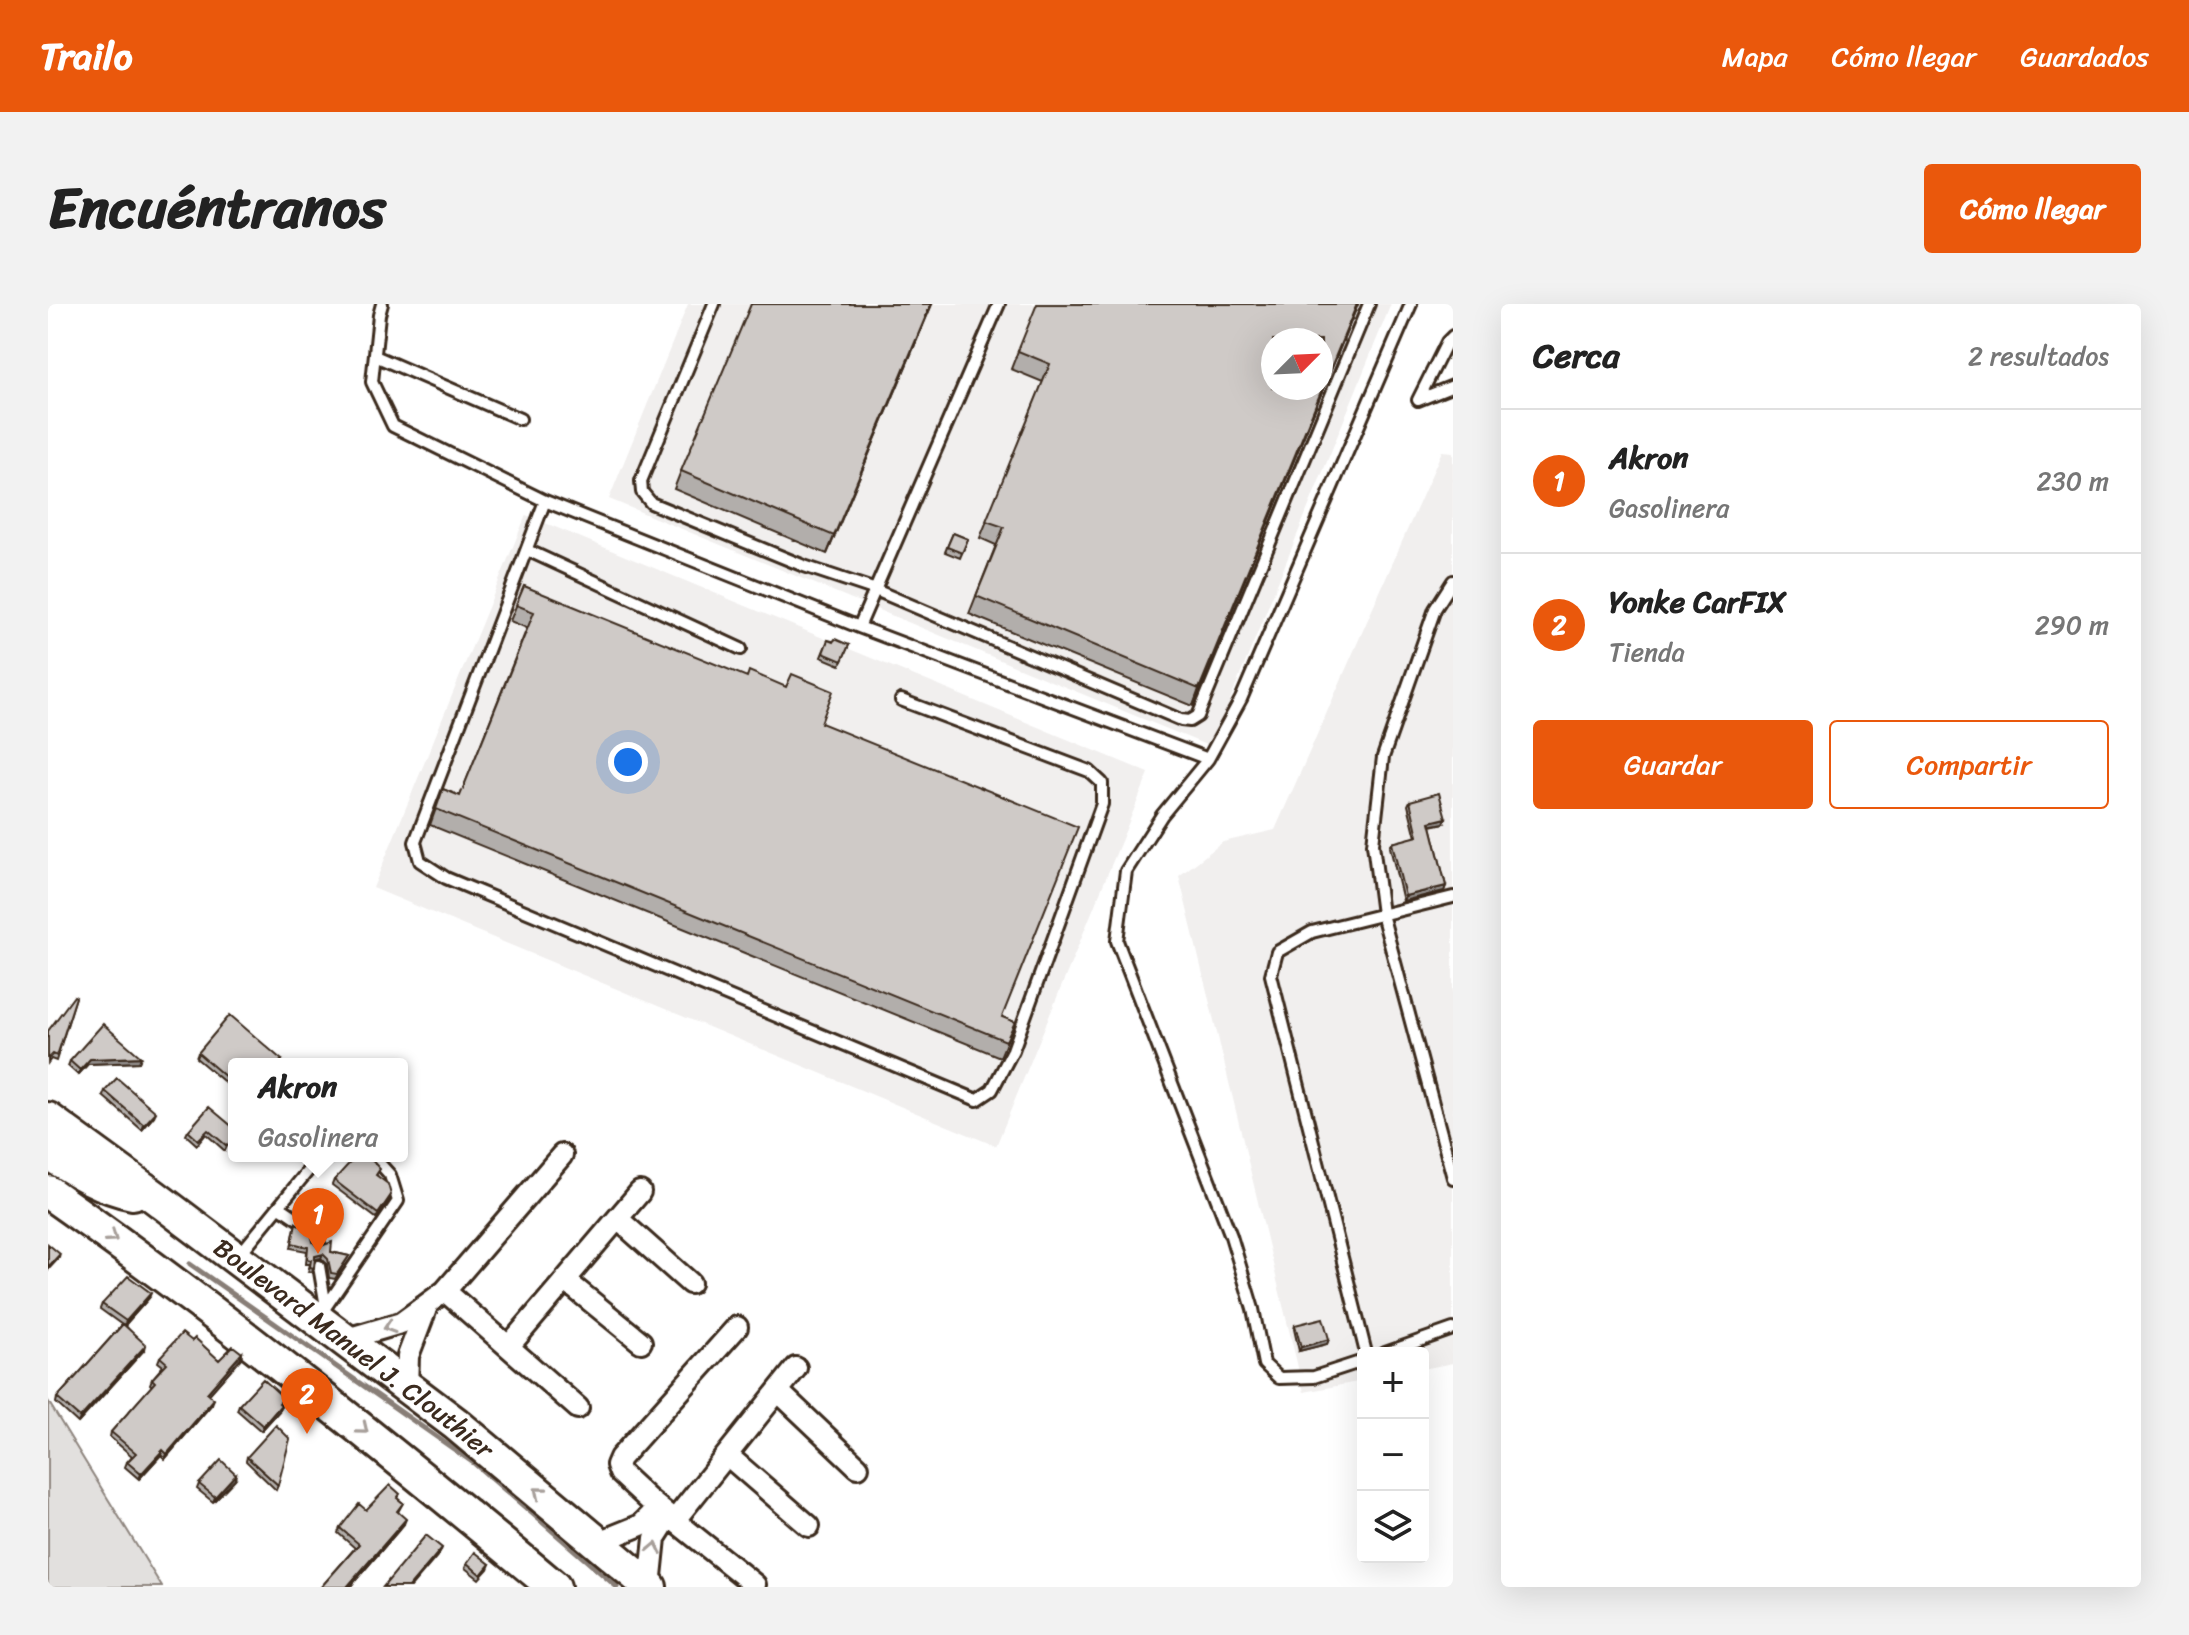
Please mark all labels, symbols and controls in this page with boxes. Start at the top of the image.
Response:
text: Trailo [40,23,133,90]
text: Mapa [1722,32,1788,81]
text: Cómo llegar [1832,32,1976,81]
text: Guardados [2020,32,2149,81]
text: Encuéntranos [48,159,386,258]
button: Cómo llegar [1924,164,2141,253]
text: Cerca [1533,326,1620,386]
north arrow [1261,328,1333,400]
text: 2 resultados [1968,333,2109,379]
text: Akron [1609,431,1688,485]
text: 1 [1553,458,1565,504]
text: 230 m [2037,458,2109,504]
text: Gasolinera [1609,485,1729,531]
text: Yonke CarFIX [1609,575,1787,629]
text: 2 [1551,602,1567,648]
text: 290 m [2035,602,2109,648]
text: Tienda [1609,629,1685,675]
button: Guardar [1533,720,1813,809]
button: Compartir [1829,720,2109,809]
your location [608,742,648,782]
popup [228,1058,408,1162]
text: Akron [258,1060,337,1114]
text: Gasolinera [258,1114,378,1160]
pin: 1 [292,1188,344,1254]
street label: Boulevard Manuel J. Clouthier [203,1226,506,1471]
one-way arrow [103,1227,117,1242]
one-way arrow [382,1317,396,1333]
map controls [1357,1347,1429,1563]
button: + [1357,1347,1429,1419]
pin: 2 [281,1368,333,1434]
one-way arrow [353,1419,368,1434]
button: − [1357,1419,1429,1491]
one-way arrow [534,1487,549,1502]
button: layers [1357,1491,1429,1563]
one-way arrow [645,1541,662,1554]

